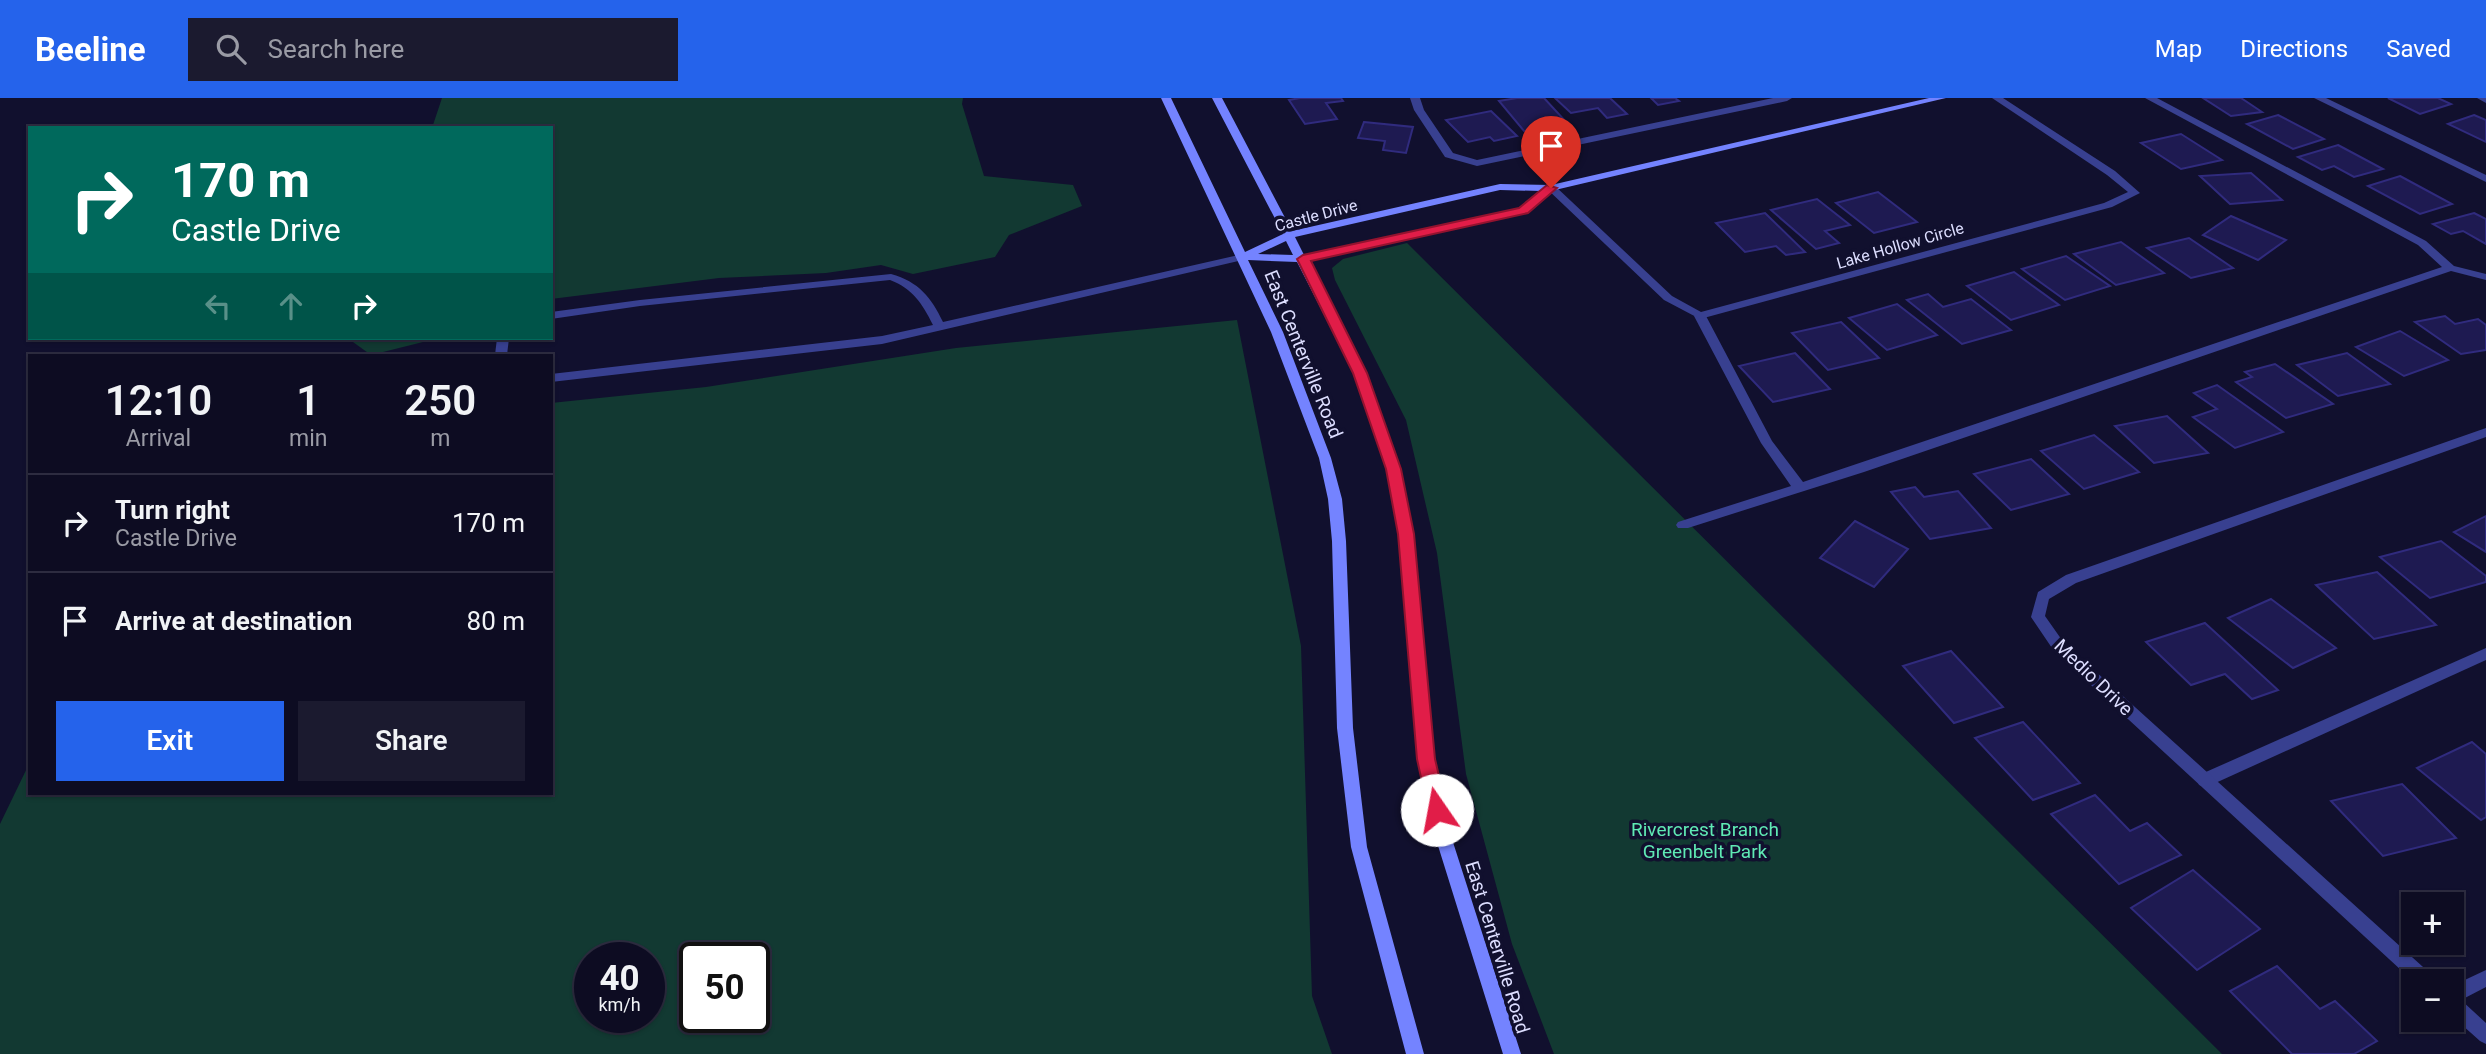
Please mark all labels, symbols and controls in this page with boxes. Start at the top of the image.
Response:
search box [188,18,678,81]
text: Beeline [35,30,146,69]
icon: search [212,30,250,68]
text: Search here [268,34,404,64]
text: Map [2155,35,2202,63]
text: Directions [2240,35,2348,63]
text: Saved [2386,35,2451,63]
pin [1521,116,1581,188]
icon: arrive [1532,127,1570,165]
text: 170 m [171,152,310,209]
icon: right [56,154,147,245]
street label: Castle Drive [1273,195,1360,236]
text: Castle Drive [171,211,341,249]
street label: Lake Hollow Circle [1834,218,1966,273]
street label: East Centerville Road [1259,267,1348,442]
icon: left [199,287,237,325]
icon: ahead [272,287,310,325]
icon: right [345,287,383,325]
text: 12:10 [105,376,212,425]
text: 1 [296,376,320,425]
text: 250 [404,376,476,425]
text: Arrival [126,425,191,452]
text: min [289,425,327,452]
text: m [430,425,450,452]
text: Turn right [115,495,230,525]
icon: right [56,504,94,542]
text: 170 m [452,508,525,538]
text: Castle Drive [115,525,237,552]
icon: arrive [56,602,94,640]
text: Arrive at destination [115,606,352,636]
text: 80 m [467,606,525,636]
street label: Medio Drive [2050,634,2138,720]
button: Exit [56,701,284,781]
button: Share [298,701,525,781]
position arrow [1400,773,1474,847]
park label: Rivercrest Branch Greenbelt Park [1631,818,1779,863]
street label: East Centerville Road [1460,858,1535,1036]
map controls [2401,892,2464,1032]
button: + [2401,892,2464,955]
speed limit sign: 50 [679,942,770,1033]
text: 40 [599,958,640,999]
button: − [2401,969,2464,1032]
text: km/h [598,994,641,1015]

